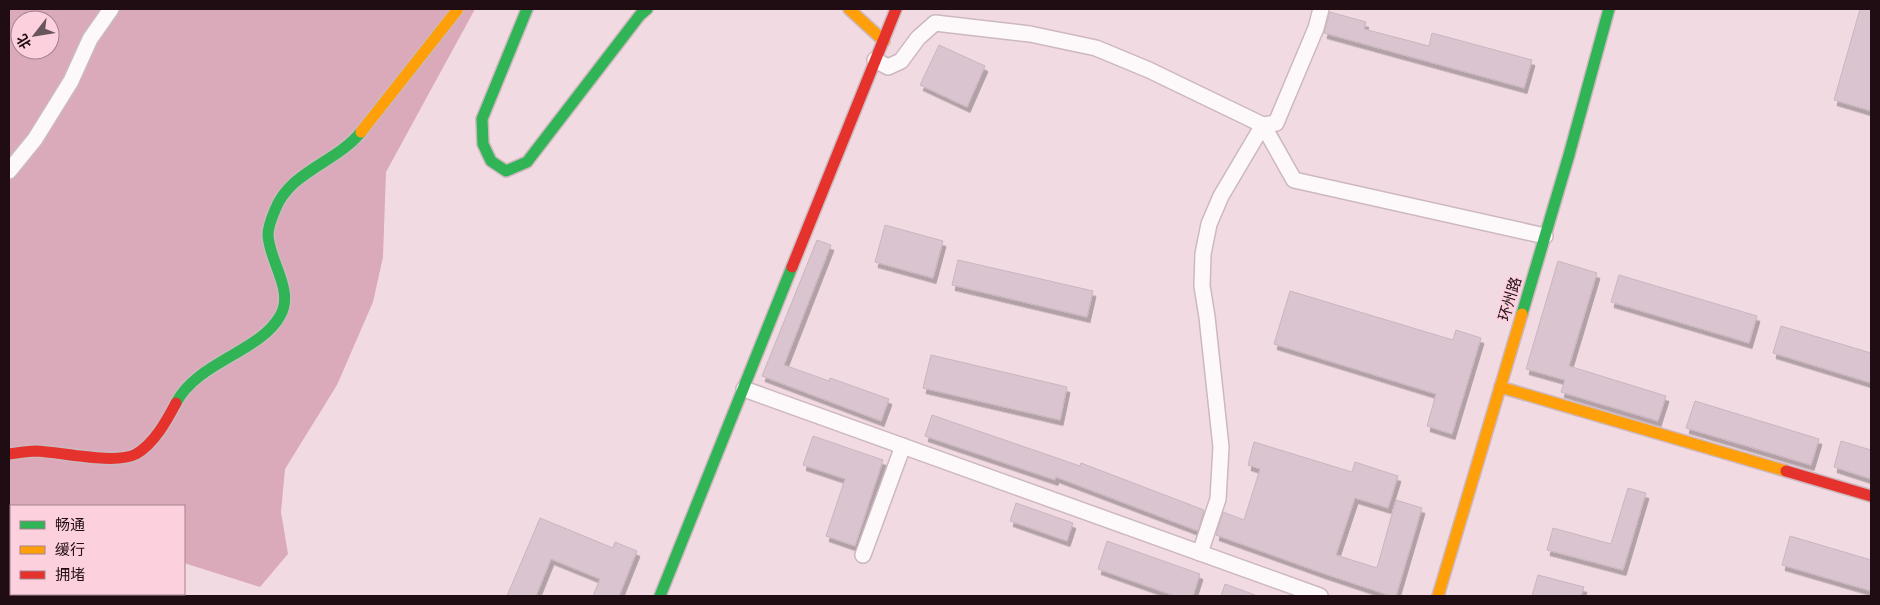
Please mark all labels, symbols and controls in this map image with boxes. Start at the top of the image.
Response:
north arrow [10,10,60,60]
text: 北 [13,32,34,52]
street label: 环州路 [1495,275,1525,323]
legend [10,505,185,595]
text: 畅通 [55,516,85,534]
text: 缓行 [55,541,85,559]
text: 拥堵 [55,566,85,584]

